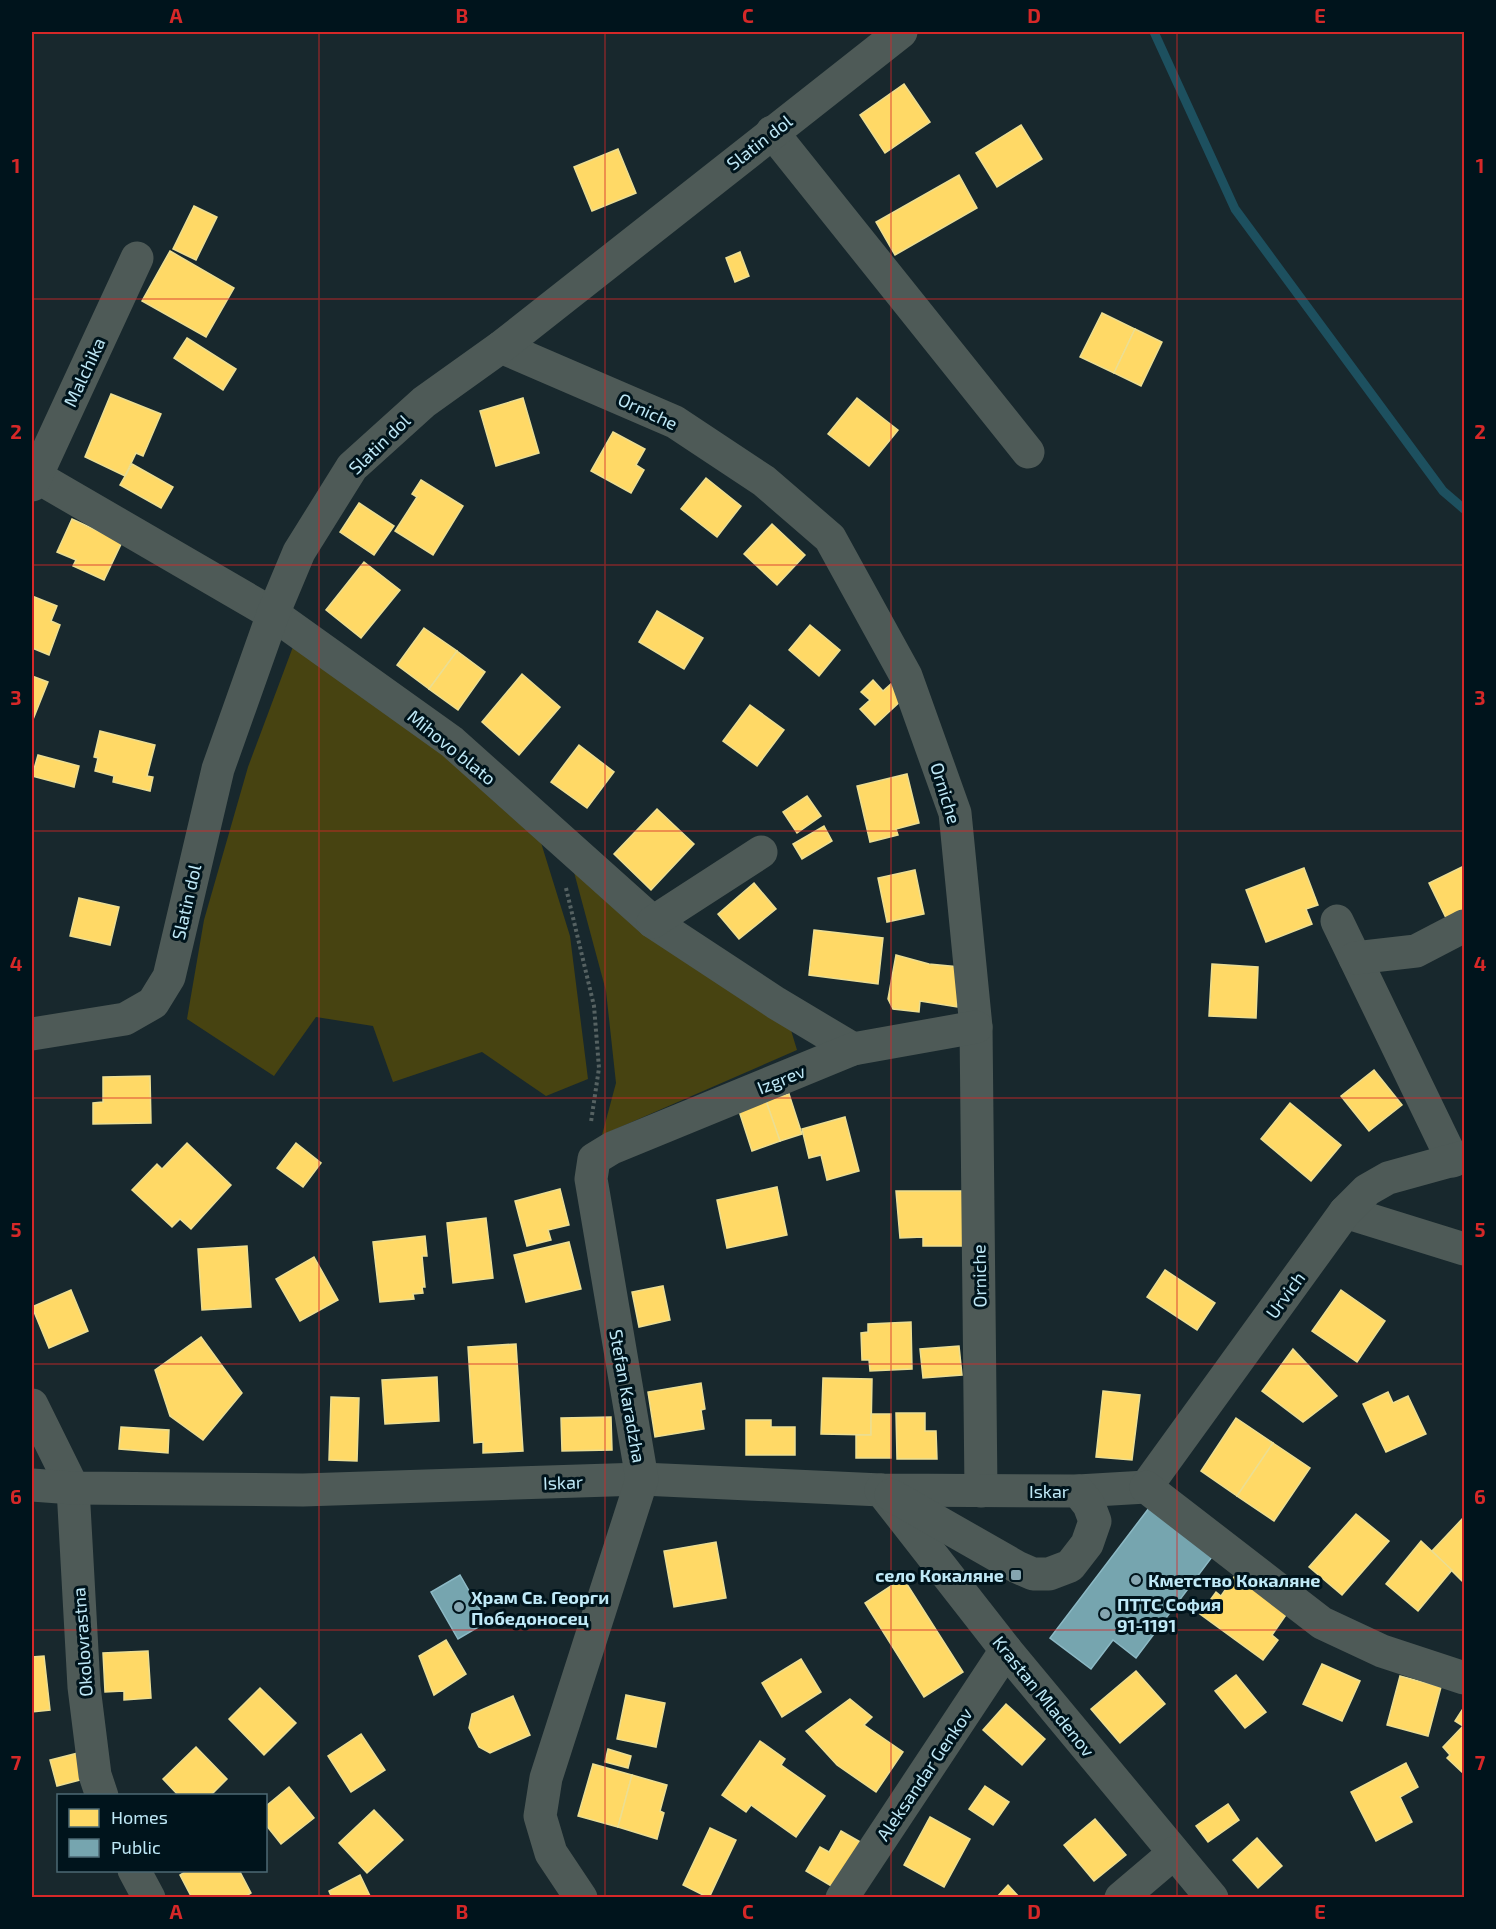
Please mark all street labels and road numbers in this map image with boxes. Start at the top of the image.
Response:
street label: Slatin dol [722,109,797,174]
street label: Malchika [58,334,110,410]
street label: Orniche [615,388,681,434]
street label: Slatin dol [344,409,415,479]
street label: Mihovo blato [403,705,501,789]
street label: Orniche [926,760,966,826]
street label: Slatin dol [167,861,206,942]
street label: Izgrev [754,1059,809,1099]
street label: Orniche [967,1244,991,1308]
street label: Urvich [1261,1267,1309,1323]
street label: Stefan Karadzha [605,1328,651,1464]
street label: Iskar [543,1470,583,1494]
street label: Iskar [1029,1480,1069,1502]
street label: Okolovrastna [67,1587,97,1697]
street label: Krastan Mladenov [989,1631,1100,1761]
street label: Aleksandar Genkov [871,1703,977,1845]

